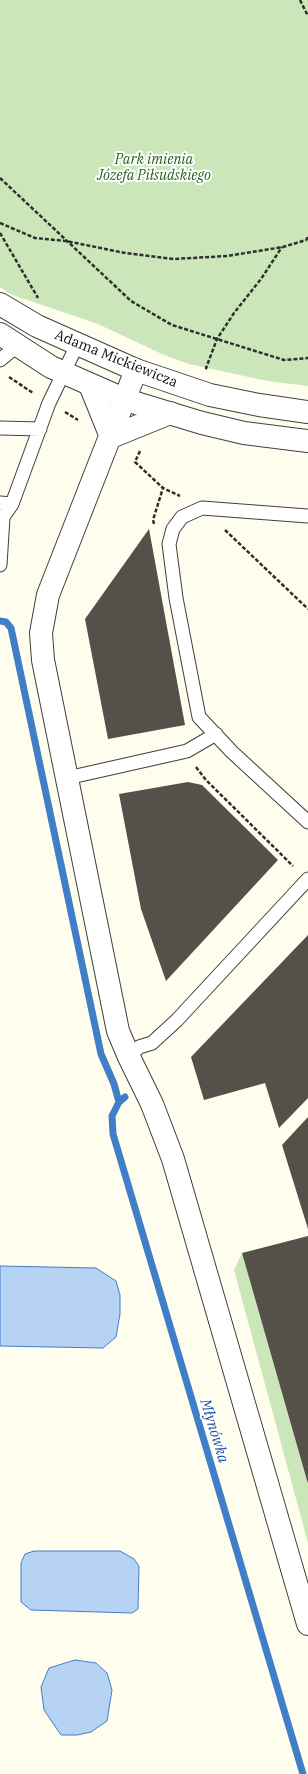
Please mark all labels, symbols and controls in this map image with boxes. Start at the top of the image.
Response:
park label: Park imienia Józefa Piłsudskiego [97,152,211,184]
street label: Adama Mickiewicza [52,327,180,391]
water label: Młynówka [196,1397,232,1465]

